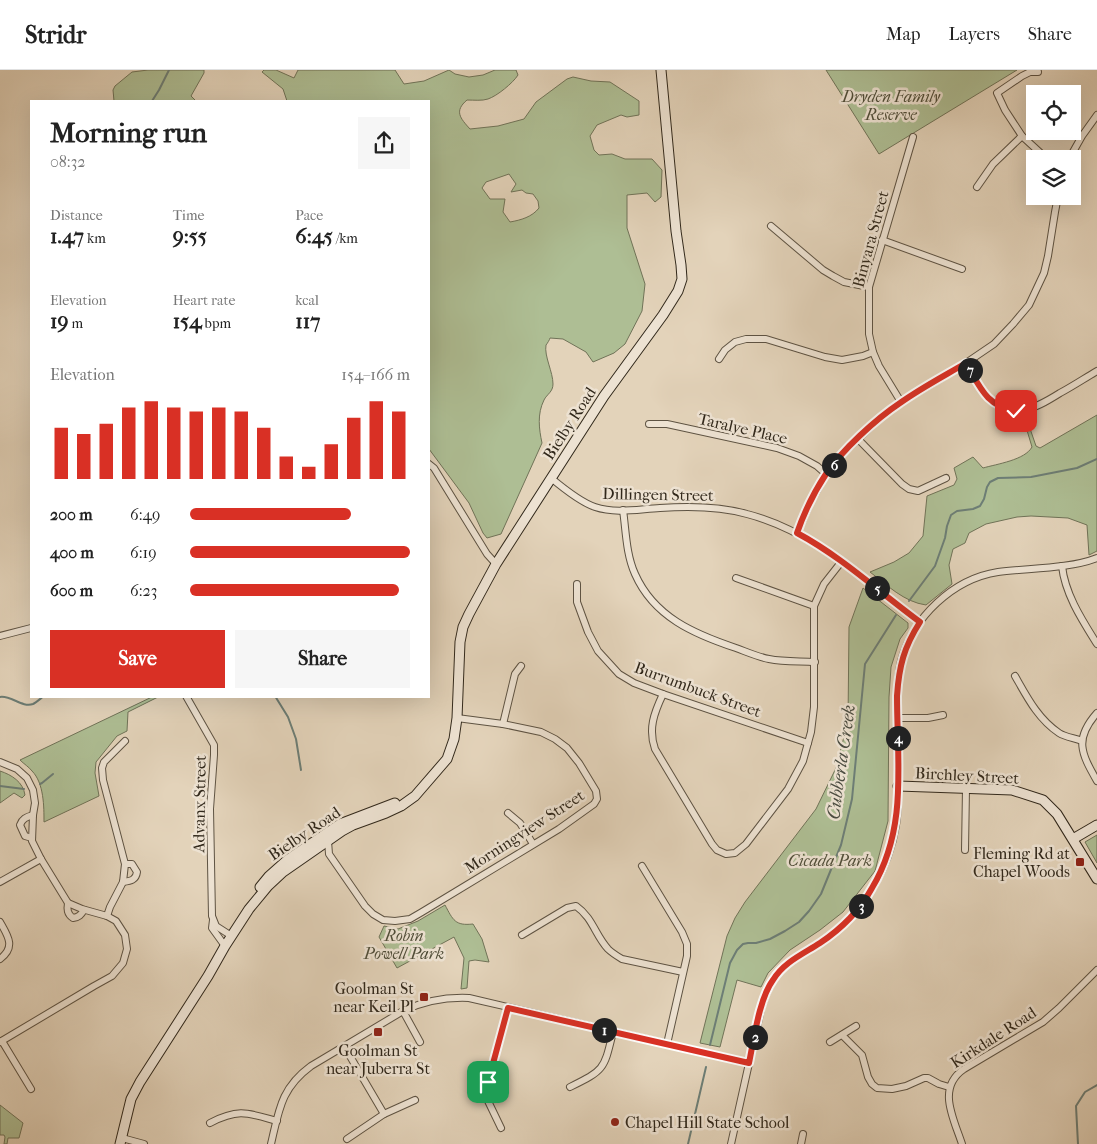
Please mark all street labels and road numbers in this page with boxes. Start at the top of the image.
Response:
street label: Binyara Street [848,188,893,290]
street label: Bielby Road [539,383,600,463]
street label: Taralye Place [696,409,789,448]
street label: Dillingen Street [602,484,714,505]
street label: Burrumbuck Street [632,658,764,721]
street label: Advanx Street [189,755,210,854]
street label: Birchley Street [915,763,1020,788]
street label: Morningview Street [461,785,588,877]
street label: Bielby Road [265,802,344,864]
street label: Kirkdale Road [947,1002,1040,1072]

